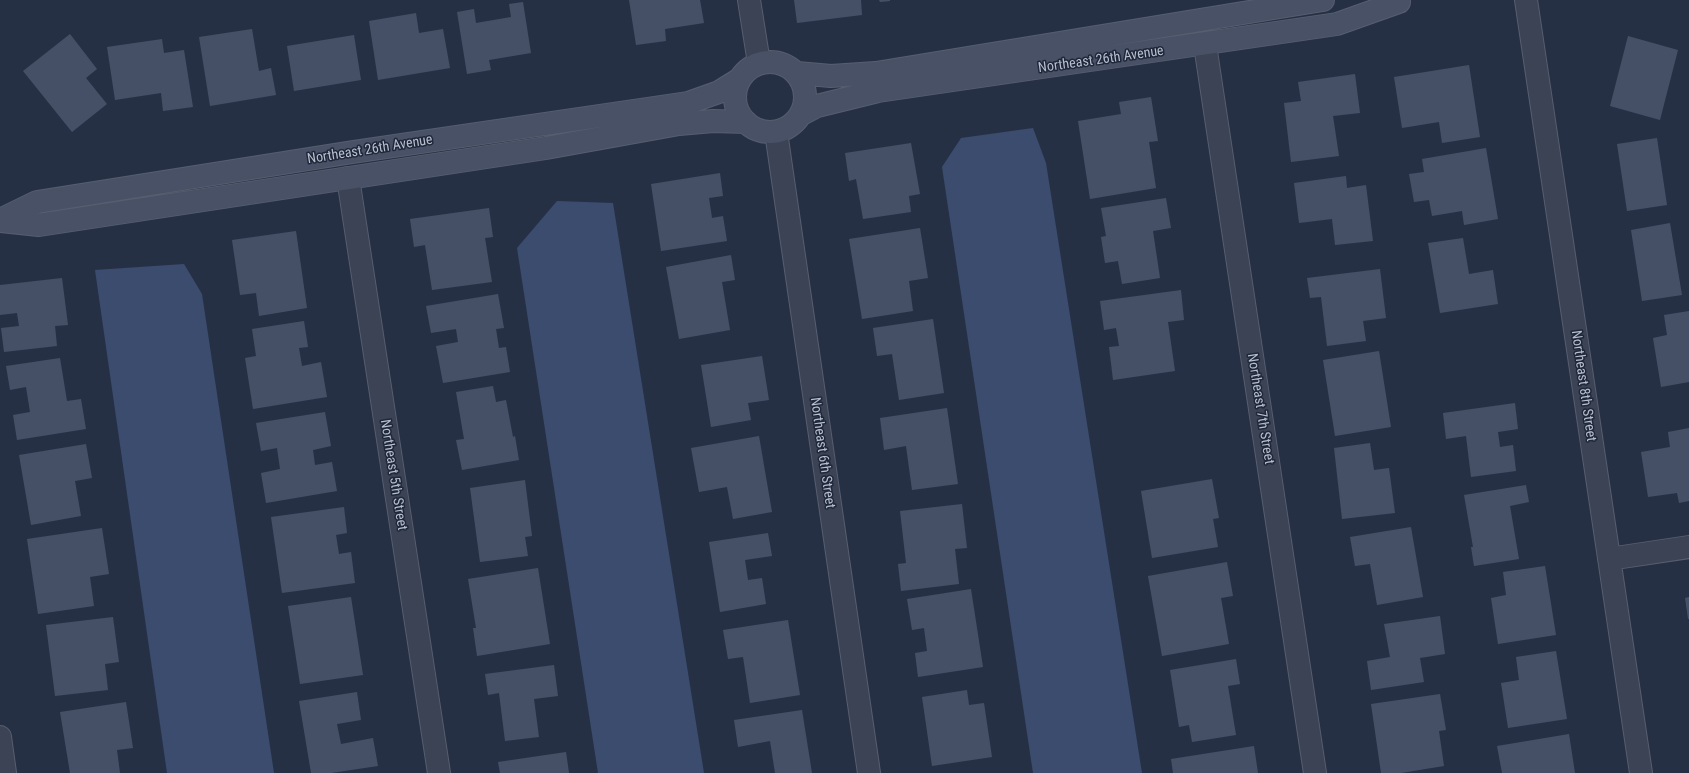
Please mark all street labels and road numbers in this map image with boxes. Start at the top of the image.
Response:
street label: Northeast 26th Avenue [1037,43,1165,77]
street label: Northeast 26th Avenue [306,132,434,168]
street label: Northeast 8th Street [1567,329,1599,443]
street label: Northeast 7th Street [1243,352,1277,466]
street label: Northeast 6th Street [806,396,838,510]
street label: Northeast 5th Street [376,418,410,532]

